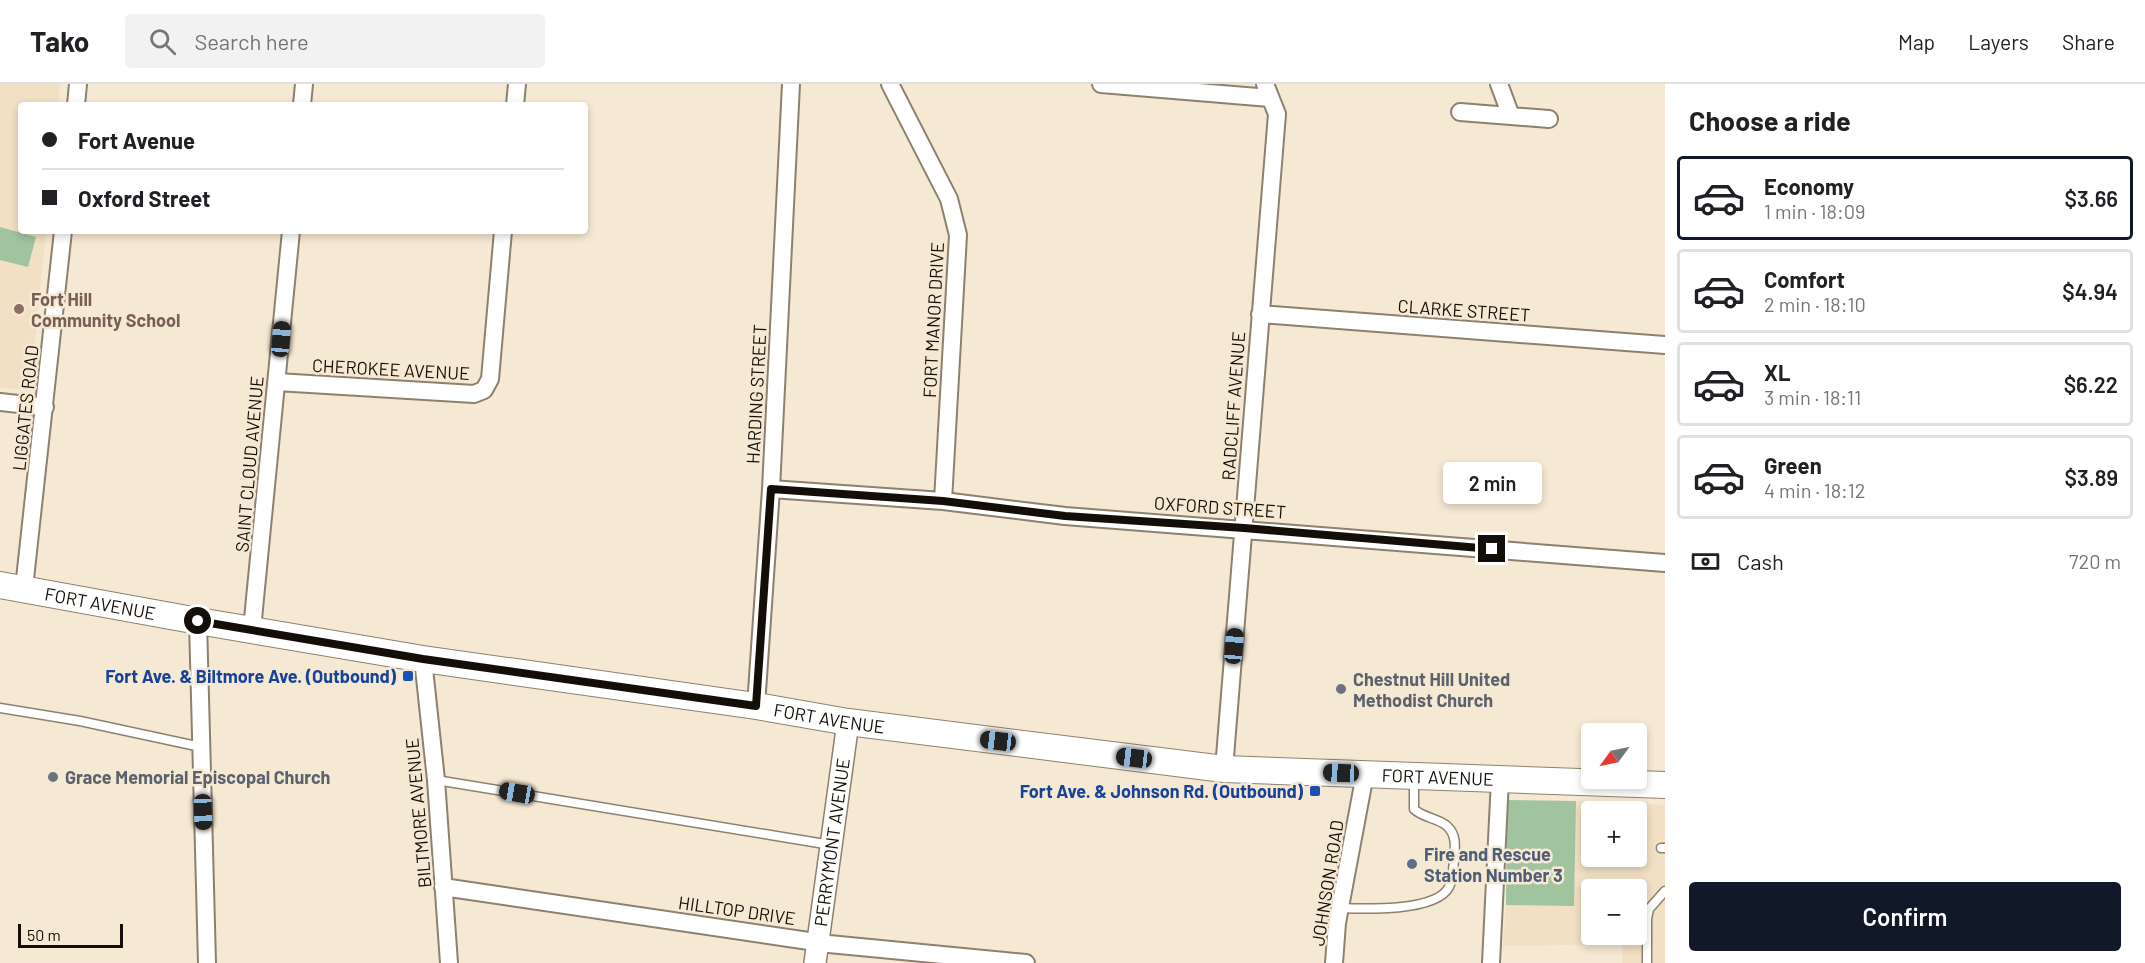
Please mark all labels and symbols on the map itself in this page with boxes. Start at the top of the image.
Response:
street label: FORT MANOR DRIVE [918,242,948,398]
place label: Fort Hill Community School [31,288,180,331]
street label: CLARKE STREET [1397,294,1531,326]
marker: Fort Hill Community School [12,302,26,316]
car [270,320,292,358]
street label: HARDING STREET [741,324,771,464]
street label: RADCLIFF AVENUE [1217,331,1249,481]
street label: LIGGATES ROAD [7,344,43,472]
street label: CHEROKEE AVENUE [311,354,471,384]
street label: SAINT CLOUD AVENUE [230,375,268,553]
callout: 2 min [1442,462,1541,504]
street label: OXFORD STREET [1153,491,1287,523]
route end [1478,535,1505,562]
street label: FORT AVENUE [43,582,158,624]
route start [184,607,211,634]
car [1223,627,1245,665]
place label: Fort Ave. & Biltmore Ave. (Outbound) [105,665,397,687]
place label: Chestnut Hill United Methodist Church [1353,668,1510,711]
marker: Fort Ave. & Biltmore Ave. (Outbound) [401,669,415,683]
marker: Chestnut Hill United Methodist Church [1334,682,1348,696]
street label: FORT AVENUE [772,698,886,738]
north arrow [1581,723,1647,789]
car [979,730,1017,752]
street label: BILTMORE AVENUE [400,737,436,889]
car [1115,747,1153,769]
street label: PERRYMONT AVENUE [809,757,854,928]
car [1323,763,1359,783]
street label: FORT AVENUE [1381,764,1494,790]
place label: Grace Memorial Episcopal Church [65,766,330,788]
marker: Grace Memorial Episcopal Church [46,770,60,784]
place label: Fort Ave. & Johnson Rd. (Outbound) [1020,780,1304,802]
car [498,781,536,805]
marker: Fort Ave. & Johnson Rd. (Outbound) [1308,784,1322,798]
car [193,794,213,830]
street label: JOHNSON ROAD [1306,819,1348,947]
place label: Fire and Rescue Station Number 3 [1424,843,1563,886]
marker: Fire and Rescue Station Number 3 [1405,857,1419,871]
street label: HILLTOP DRIVE [677,891,797,929]
scale bar [18,921,123,948]

